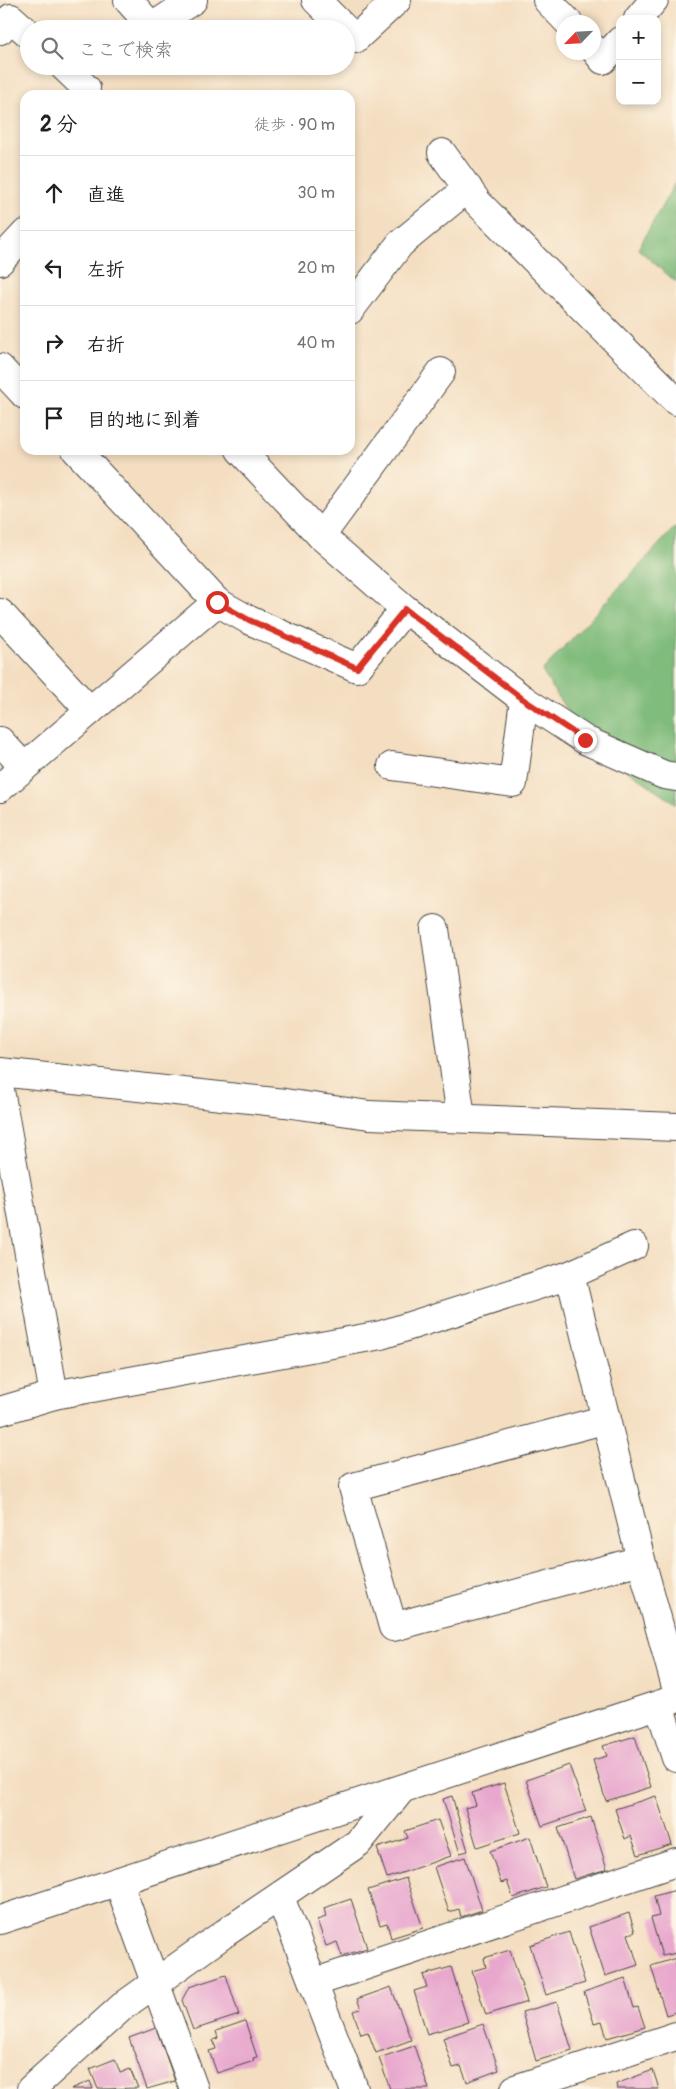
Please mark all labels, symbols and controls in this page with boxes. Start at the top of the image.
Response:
north arrow [556,15,601,60]
map controls [616,15,661,105]
button: + [616,15,661,60]
search box [20,20,355,75]
icon: search [38,34,66,62]
text: ここで検索 [78,38,173,62]
button: − [616,60,661,105]
text: 2 分 [40,111,77,138]
text: 徒歩 · 90 m [254,115,335,135]
icon: ahead [40,179,68,207]
text: 直進 [87,183,125,207]
text: 30 m [297,183,335,203]
icon: left [40,254,68,282]
text: 左折 [87,258,125,282]
text: 20 m [297,258,335,278]
icon: right [40,329,68,357]
text: 右折 [87,333,125,357]
text: 40 m [297,333,335,353]
icon: arrive [40,404,68,432]
text: 目的地に到着 [87,408,201,432]
route start [206,591,229,614]
route end [574,729,597,752]

